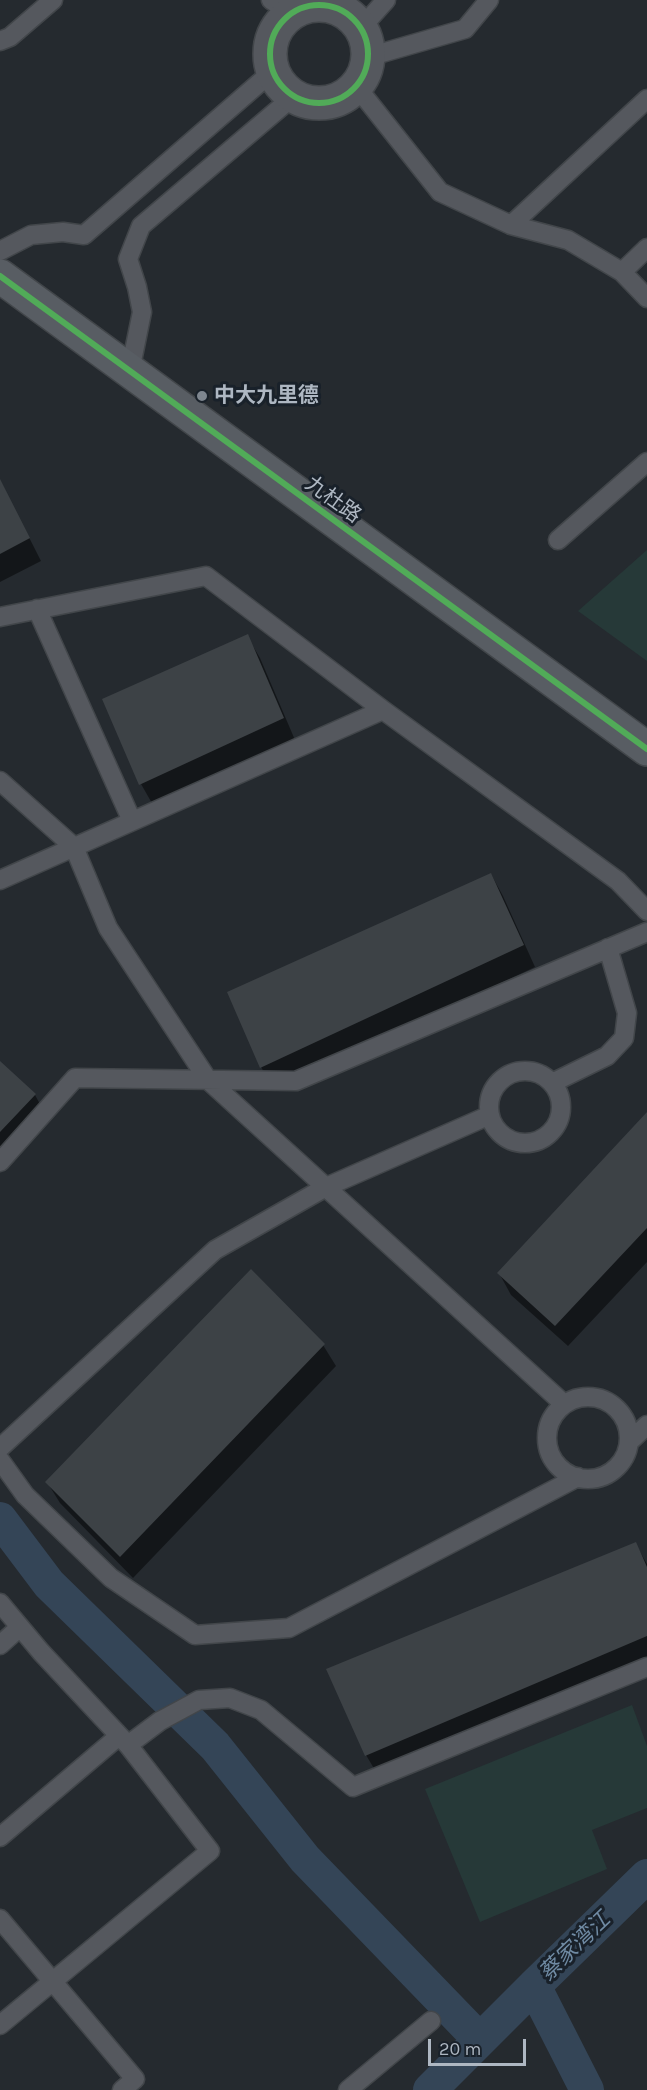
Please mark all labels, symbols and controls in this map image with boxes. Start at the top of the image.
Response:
place label: 中大九里德 [214,383,319,409]
marker: 中大九里德 [195,389,209,403]
street label: 九杜路 [300,471,366,529]
water label: 蔡家湾江 [534,1907,616,1987]
scale bar [431,2027,528,2065]
text: 20 m [439,2038,481,2060]

